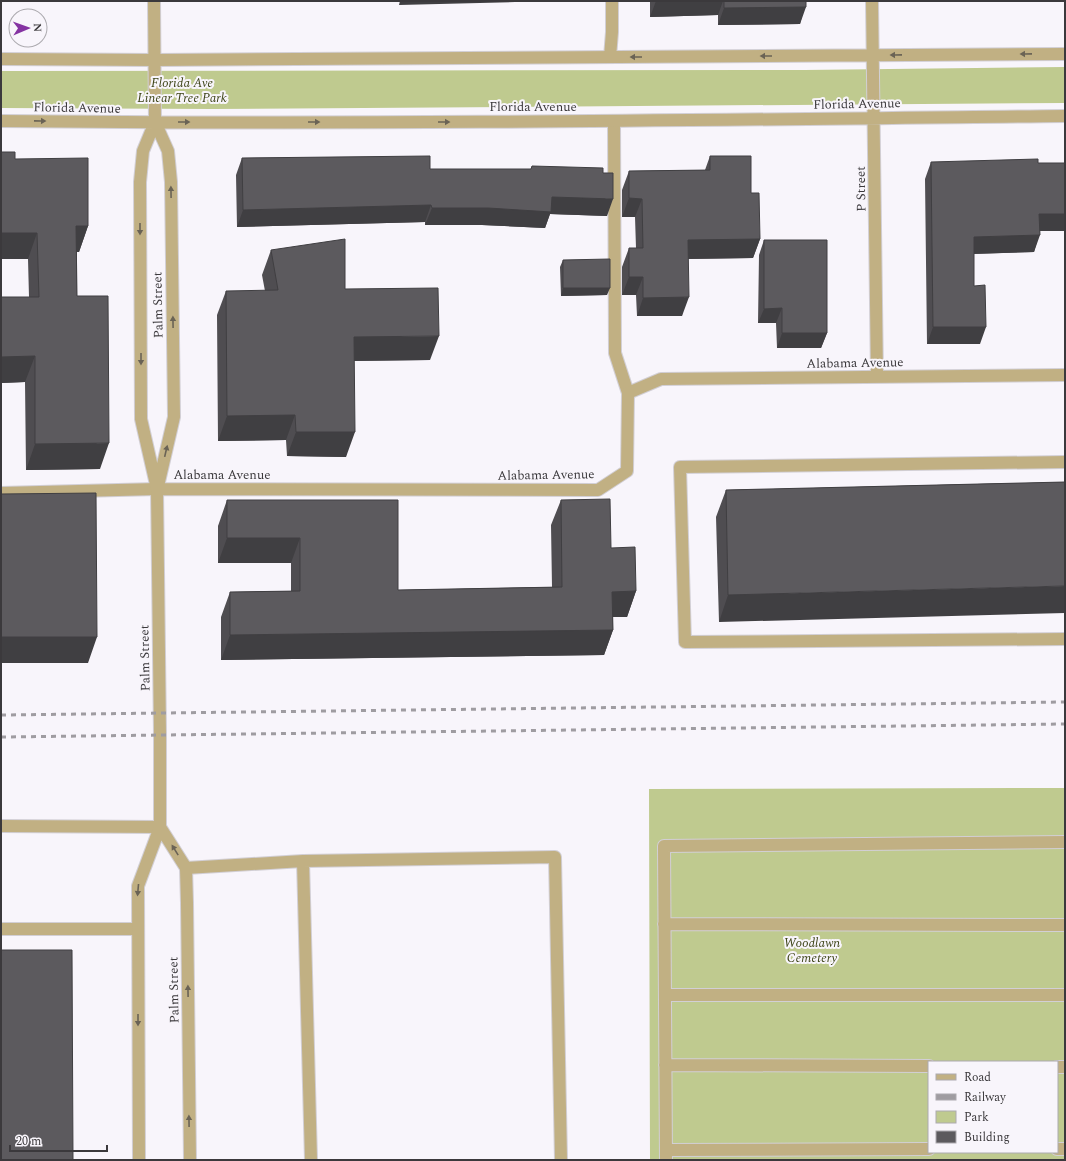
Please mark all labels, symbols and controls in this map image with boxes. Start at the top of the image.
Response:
north arrow [8,8,48,48]
text: N [29,23,46,32]
one-way arrow [1019,51,1032,57]
one-way arrow [889,52,902,58]
one-way arrow [759,53,772,59]
one-way arrow [629,54,642,60]
park label: Florida Ave Linear Tree Park [137,73,227,108]
street label: Florida Avenue [813,93,901,115]
street label: Florida Avenue [33,97,121,119]
street label: Florida Avenue [489,97,577,117]
one-way arrow [34,118,47,124]
one-way arrow [178,119,191,125]
one-way arrow [308,119,321,125]
one-way arrow [438,119,451,125]
street label: P Street [851,166,871,212]
one-way arrow [168,185,174,198]
one-way arrow [137,223,143,236]
street label: Palm Street [147,271,169,339]
one-way arrow [170,315,176,328]
street label: Alabama Avenue [806,352,904,374]
one-way arrow [138,353,144,366]
one-way arrow [163,445,169,457]
street label: Alabama Avenue [497,464,595,486]
street label: Alabama Avenue [173,465,271,485]
street label: Palm Street [134,624,156,692]
one-way arrow [171,844,178,856]
one-way arrow [135,884,142,896]
park label: Woodlawn Cemetery [784,933,840,968]
street label: Palm Street [163,956,185,1024]
one-way arrow [185,984,191,997]
one-way arrow [135,1014,141,1027]
legend [928,1061,1058,1153]
text: Road [964,1068,991,1087]
text: Railway [964,1088,1007,1107]
text: Park [964,1108,989,1127]
one-way arrow [186,1114,192,1127]
scale bar [10,1127,107,1153]
text: Building [964,1128,1010,1147]
text: 20 m [16,1132,41,1151]

